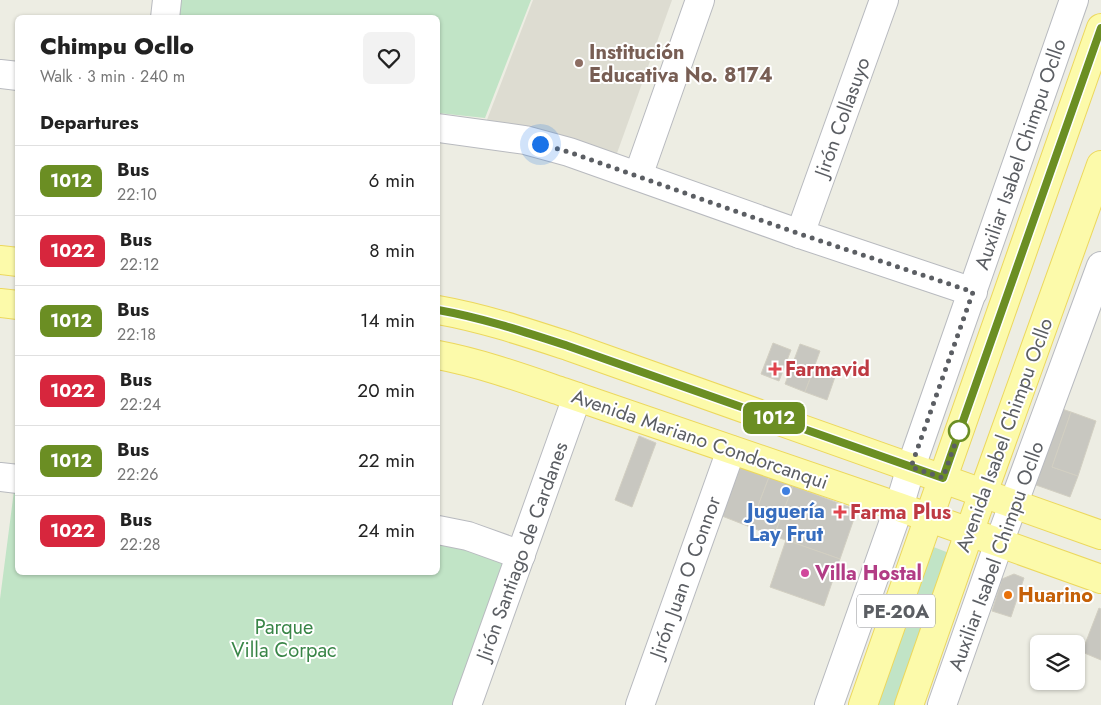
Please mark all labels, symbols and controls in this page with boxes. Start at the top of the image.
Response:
text: Chimpu Ocllo [40,28,194,63]
button: heart [363,32,415,84]
street label: Auxiliar Isabel Chimpu Ocllo [967,35,1074,274]
place label: Institución Educativa No. 8174 [589,38,773,90]
street label: Jirón Collasuyo [806,53,878,184]
marker: Institución Educativa No. 8174 [573,57,585,69]
text: Walk · 3 min · 240 m [40,65,185,88]
text: Departures [40,109,139,136]
your location [528,132,553,157]
text: Bus [117,156,149,183]
text: 6 min [369,167,415,194]
text: 1012 [50,168,92,194]
text: 22:10 [117,183,157,206]
text: Bus [120,226,152,253]
text: 8 min [369,237,415,264]
text: 1022 [50,238,95,264]
text: 22:12 [120,253,159,276]
text: Bus [117,296,149,323]
text: 14 min [360,307,415,334]
text: 1012 [50,308,92,334]
street label: Avenida Isabel Chimpu Ocllo [949,314,1060,556]
text: 22:18 [117,323,156,346]
place label: Farmavid [785,355,870,384]
marker: Farmavid [769,363,781,375]
text: Bus [120,366,152,393]
text: 20 min [357,377,415,404]
text: 1022 [50,378,95,404]
street label: Avenida Mariano Condorcanqui [568,382,832,497]
text: 22:24 [120,393,161,416]
line badge: 1012 [739,402,809,434]
text: 1012 [753,405,795,431]
unlabelled marker [948,420,970,442]
text: Bus [117,436,149,463]
street label: Auxiliar Isabel Chimpu Ocllo [941,437,1052,675]
street label: Jirón Santiago de Cardanes [468,438,576,667]
text: 22 min [358,447,415,474]
text: 1012 [50,448,92,474]
text: 22:26 [117,463,158,486]
marker: Juguería Lay Frut [780,485,792,497]
street label: Jirón Juan O Connor [642,492,728,665]
place label: Juguería Lay Frut [743,497,825,549]
place label: Farma Plus [850,498,951,527]
text: Bus [120,506,152,533]
marker: Farma Plus [834,506,846,518]
text: 24 min [358,517,415,544]
text: 1022 [50,518,95,544]
text: 22:28 [120,533,161,556]
place label: Villa Hostal [814,559,922,588]
marker: Villa Hostal [799,567,811,579]
place label: Huarino [1018,581,1093,610]
marker: Huarino [1002,589,1014,601]
road number: PE-20A [857,594,935,628]
park label: Parque Villa Corpac [231,613,337,665]
map controls [1030,635,1085,690]
button: layers [1030,635,1085,690]

